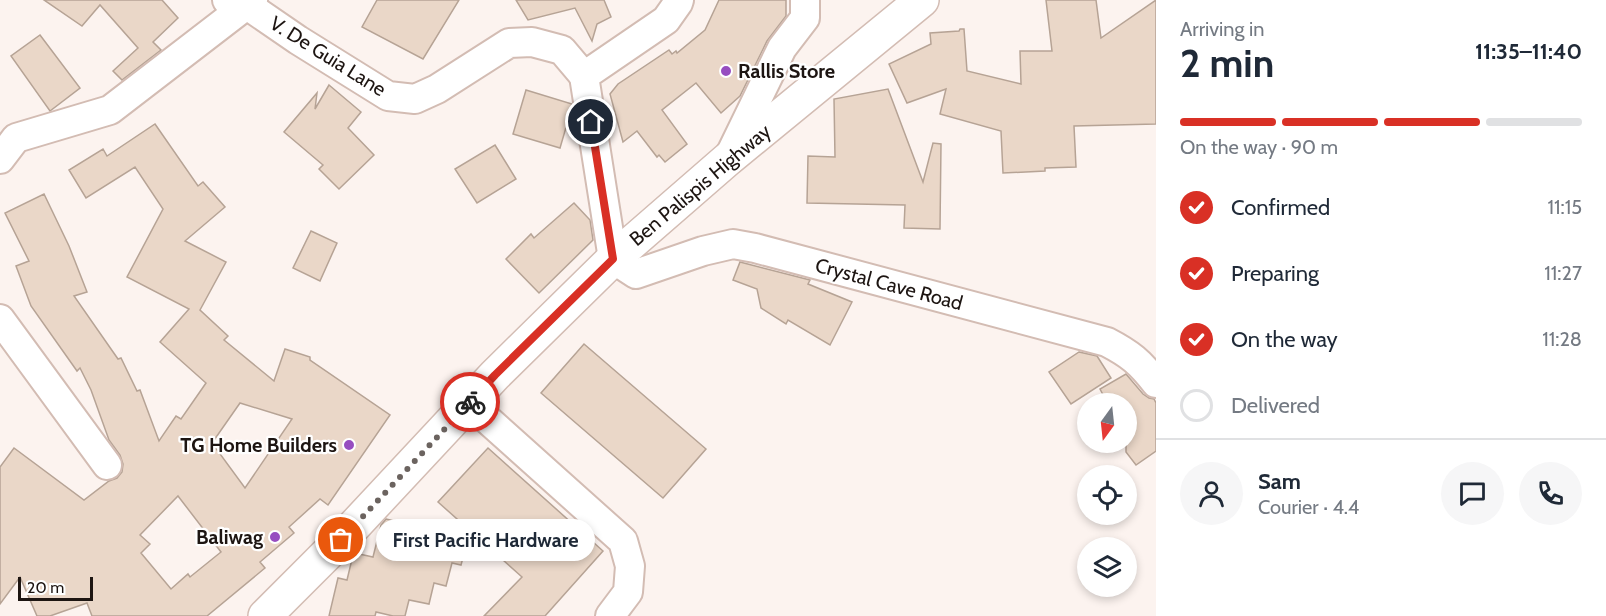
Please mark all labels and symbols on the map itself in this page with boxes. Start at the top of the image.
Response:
street label: V. De Guia Lane [266,11,390,101]
place label: Rallis Store [738,59,835,83]
marker: Rallis Store [719,64,733,78]
pin [565,96,616,147]
street label: Ben Palispis Highway [625,119,775,251]
street label: Crystal Cave Road [813,253,965,315]
courier [440,372,500,432]
north arrow [1077,393,1137,453]
place label: TG Home Builders [180,433,337,457]
marker: TG Home Builders [342,438,356,452]
pin [315,514,366,565]
callout: First Pacific Hardware [377,519,596,561]
place label: Baliwag [196,525,263,549]
marker: Baliwag [268,530,282,544]
scale bar [18,574,93,602]

